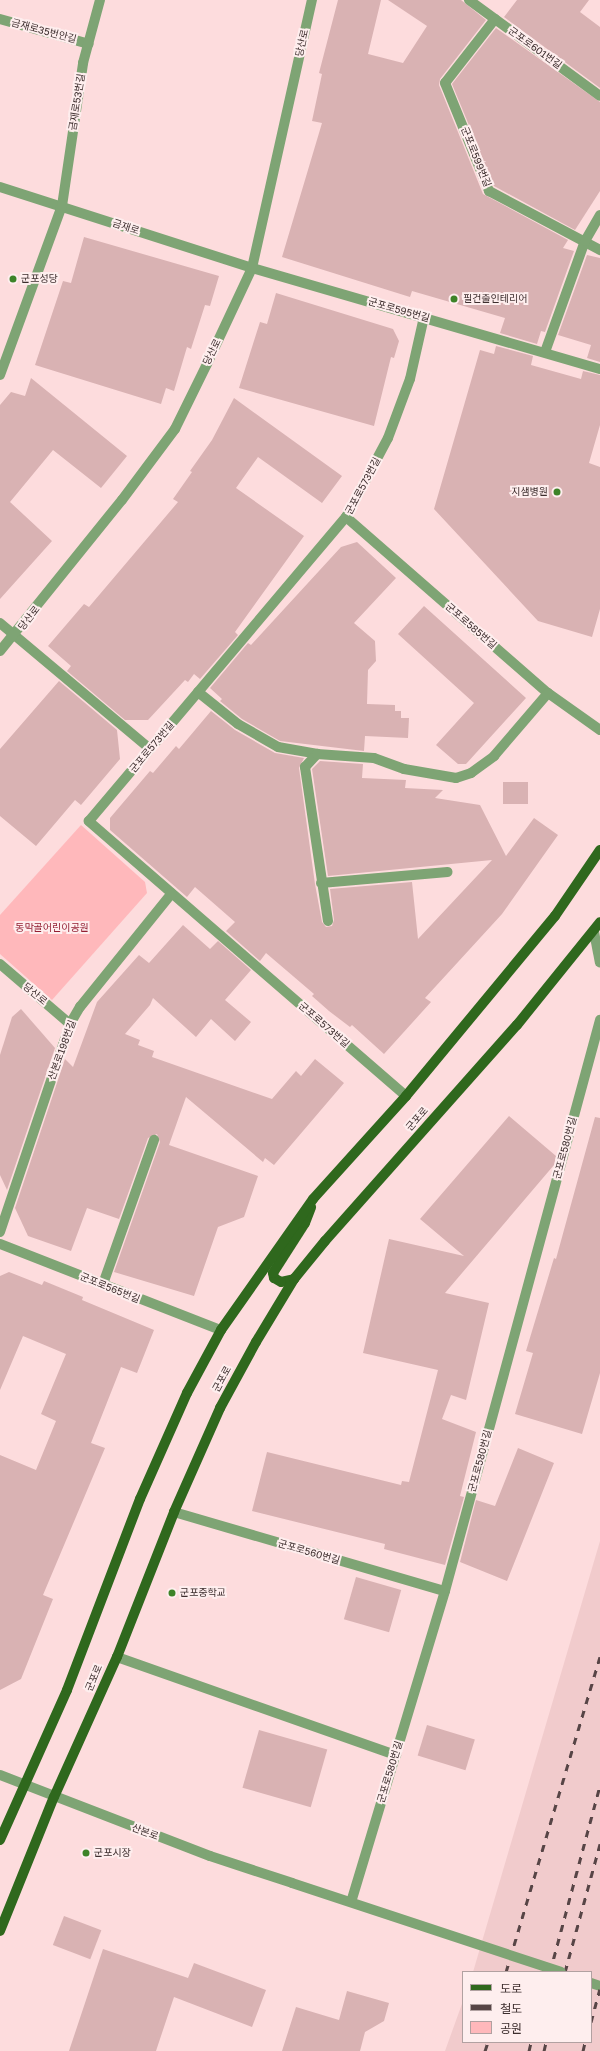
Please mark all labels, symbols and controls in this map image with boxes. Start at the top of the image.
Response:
street label: 금재로35번안길 [10,17,78,45]
street label: 군포로601번길 [506,25,564,71]
street label: 당산로 [293,28,311,58]
street label: 금재로53번길 [67,73,87,131]
street label: 군포로599번길 [458,125,494,189]
street label: 금재로 [111,217,141,237]
place label: 군포성당 [21,273,58,285]
marker: 군포성당 [8,274,18,284]
marker: 필건출인테리어 [448,293,460,305]
place label: 필건출인테리어 [463,293,527,305]
street label: 군포로595번길 [367,295,431,325]
street label: 당산로 [201,337,223,367]
street label: 군포로573번길 [343,455,383,517]
place label: 지샘병원 [511,486,548,498]
marker: 지샘병원 [551,486,563,498]
street label: 군포로585번길 [443,601,499,651]
street label: 당산로 [16,603,42,633]
street label: 군포로573번길 [127,719,177,775]
park label: 동막골어린이공원 [15,922,89,934]
street label: 당산로 [21,981,49,1007]
street label: 군포로573번길 [296,1000,352,1050]
street label: 산본로198번길 [46,1018,78,1082]
street label: 군포로 [403,1105,431,1133]
street label: 군포로580번길 [551,1115,579,1181]
street label: 군포로565번길 [78,1271,142,1305]
street label: 군포로 [210,1364,234,1394]
street label: 군포로580번길 [466,1428,494,1494]
street label: 군포로560번길 [277,1537,341,1567]
place label: 군포중학교 [180,1587,226,1599]
marker: 군포중학교 [167,1588,177,1598]
street label: 군포로 [83,1663,105,1693]
street label: 군포로580번길 [375,1740,405,1804]
street label: 산본로 [130,1822,160,1842]
place label: 군포시장 [94,1847,131,1859]
marker: 군포시장 [81,1848,91,1858]
legend [462,1971,592,2043]
text: 도로 [500,1981,522,1996]
text: 철도 [500,2001,522,2016]
text: 공원 [500,2021,522,2036]

